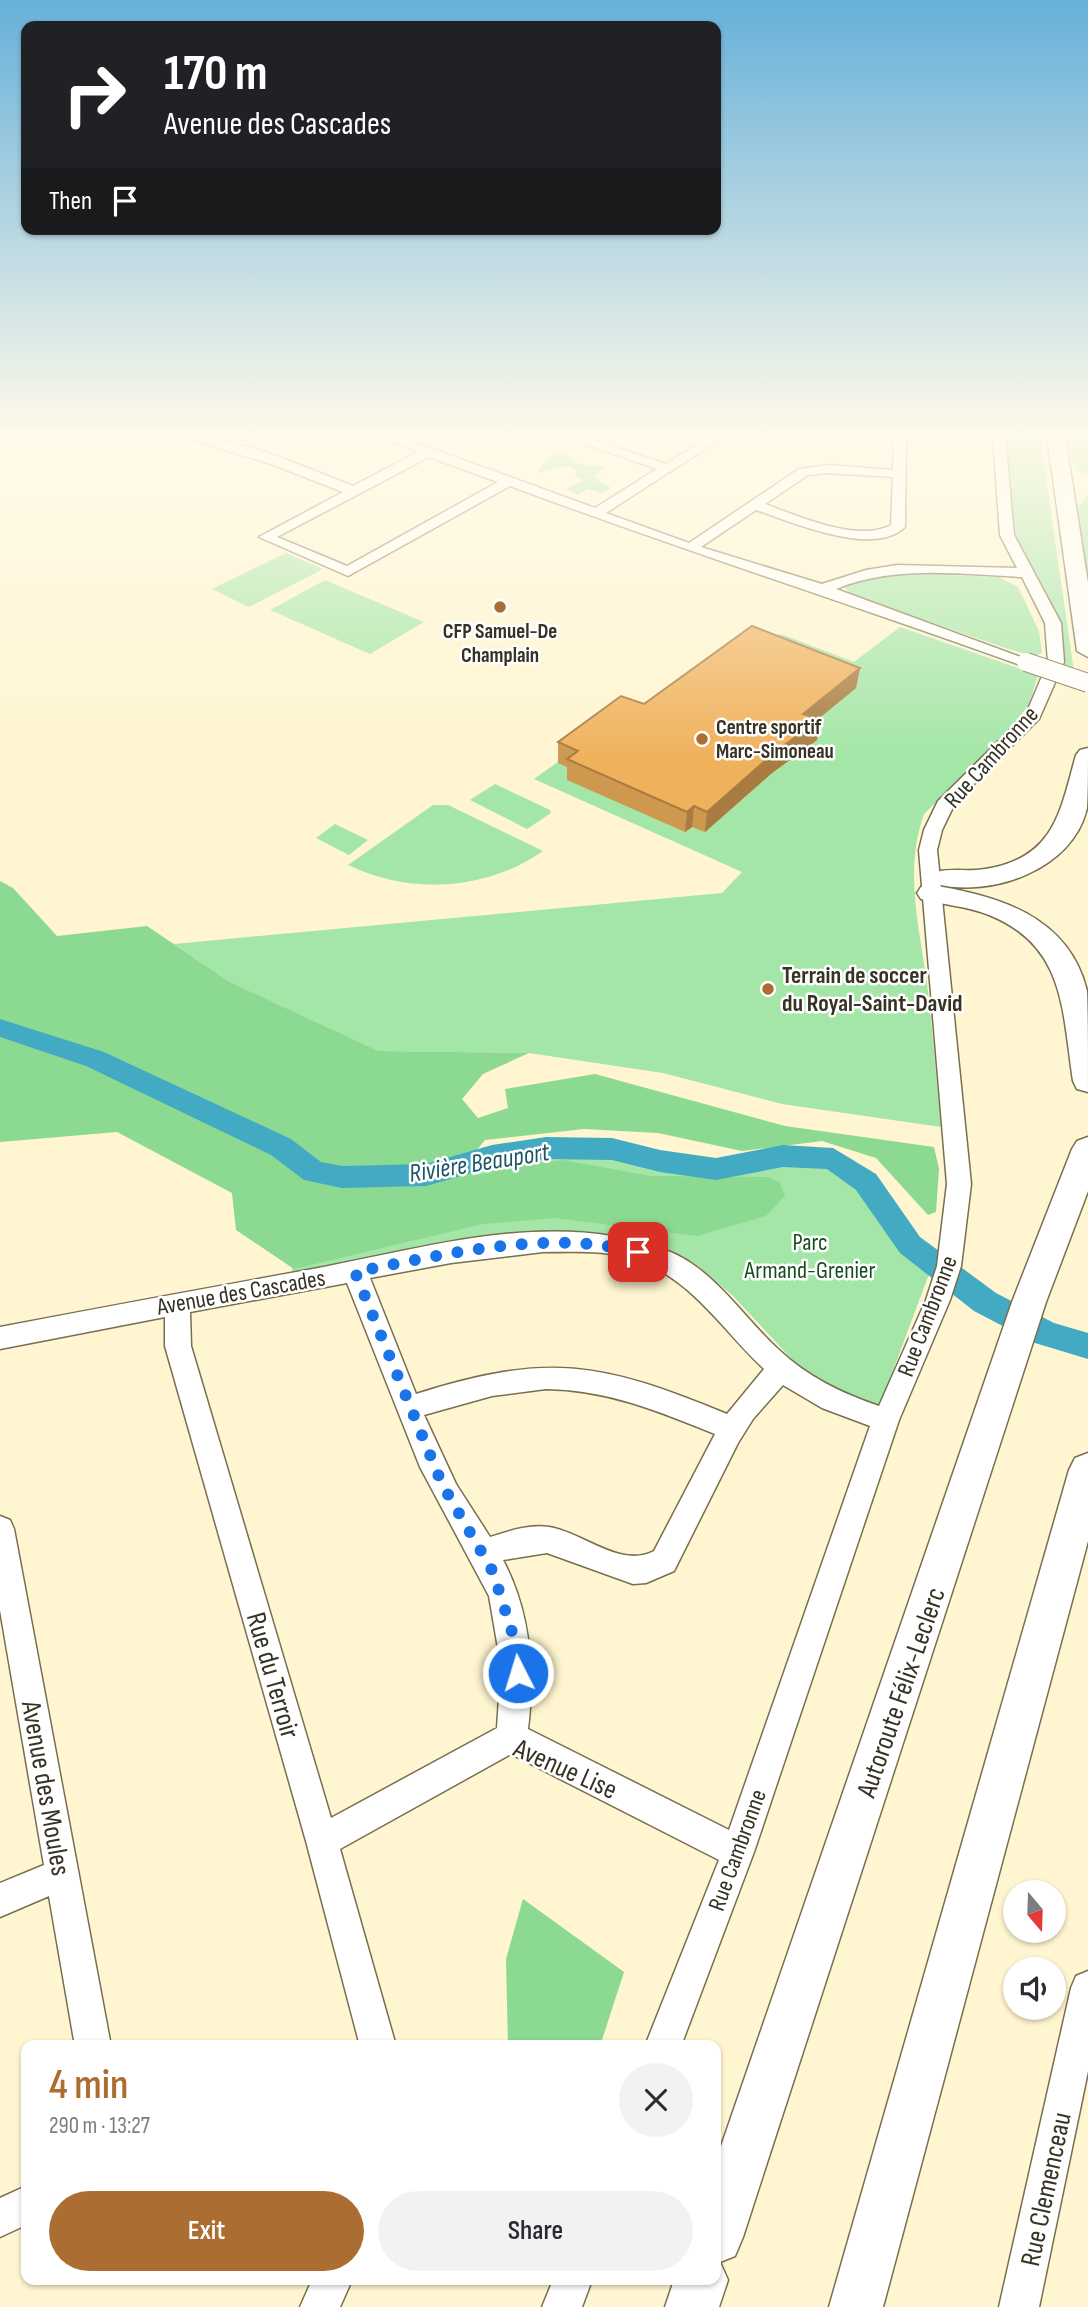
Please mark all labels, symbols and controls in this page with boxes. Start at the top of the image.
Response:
text: 170 m [164,45,268,104]
icon: right [49,49,140,140]
text: Avenue des Cascades [164,105,391,144]
icon: arrive [106,182,144,220]
text: Then [49,186,92,217]
marker: CFP Samuel-De Champlain [492,599,508,615]
place label: CFP Samuel-De Champlain [443,619,557,668]
street label: Rue Cambronne [938,700,1045,814]
place label: Centre sportif Marc-Simoneau [716,715,834,764]
marker: Centre sportif Marc-Simoneau [694,731,710,747]
place label: Terrain de soccer du Royal-Saint-David [782,961,963,1018]
marker: Terrain de soccer du Royal-Saint-David [760,981,776,997]
water label: Rivière Beauport [407,1137,553,1190]
pin [608,1222,668,1282]
park label: Parc Armand-Grenier [744,1228,876,1285]
icon: arrive [619,1233,657,1271]
street label: Rue Cambronne [891,1252,964,1381]
street label: Avenue des Cascades [154,1263,328,1322]
street label: Autoroute Félix-Leclerc [850,1583,953,1803]
street label: Rue du Terroir [239,1609,306,1742]
position arrow [481,1636,555,1710]
street label: Avenue des Moules [14,1697,77,1878]
street label: Avenue Lise [508,1732,622,1807]
street label: Rue Cambronne [702,1785,773,1915]
north arrow [1003,1880,1066,1942]
map controls [1003,1880,1066,2020]
button: sound [1003,1957,1066,2020]
text: 4 min [49,2060,128,2111]
button: close [619,2063,693,2137]
street label: Rue Clemenceau [1014,2109,1079,2269]
text: 290 m · 13:27 [49,2112,150,2140]
button: Exit [49,2191,364,2271]
button: Share [378,2191,693,2271]

